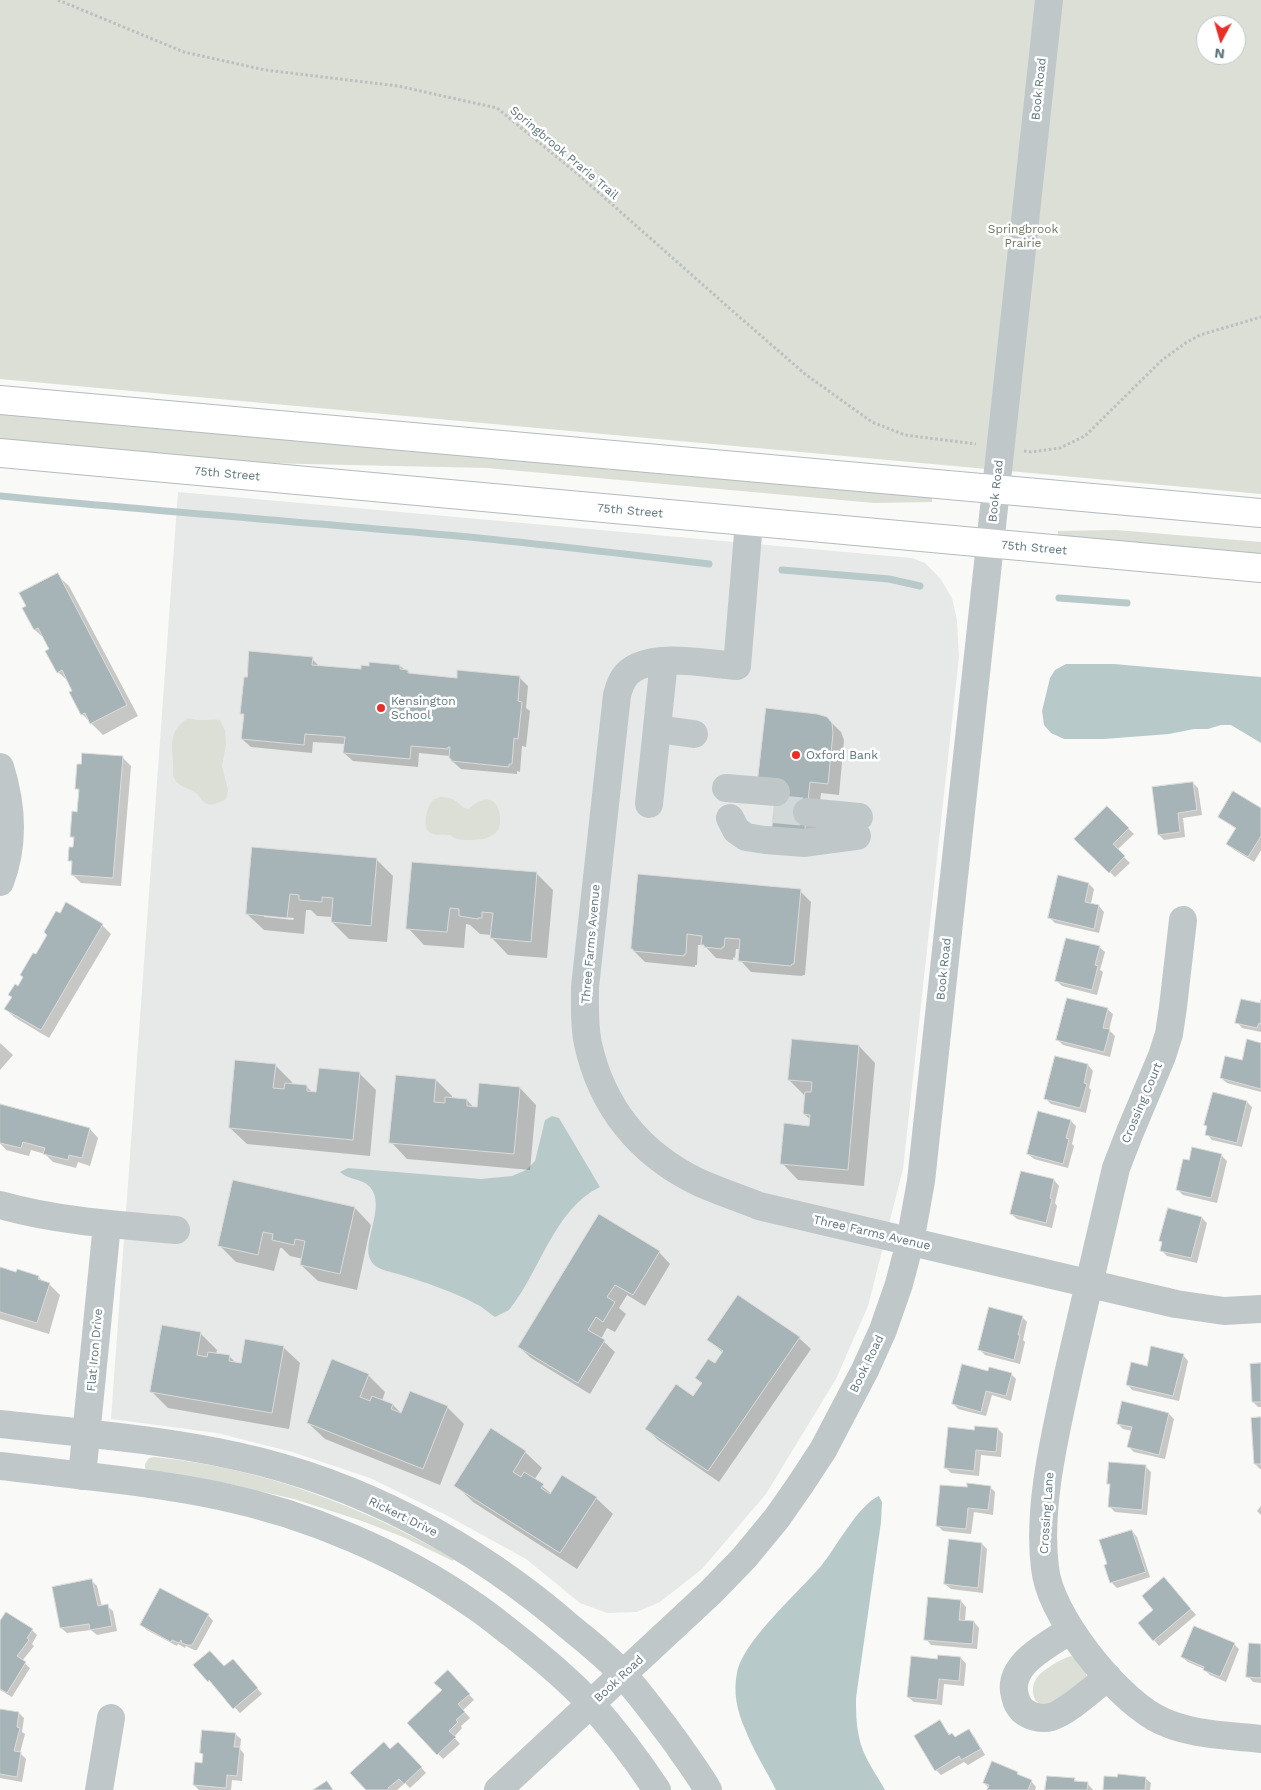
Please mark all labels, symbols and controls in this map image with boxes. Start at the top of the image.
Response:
north arrow [1196,15,1246,65]
text: N [1214,45,1226,62]
street label: Book Road [1029,57,1049,121]
street label: Springbrook Prarie Trail [507,103,621,203]
park label: Springbrook Prairie [988,222,1058,250]
street label: Book Road [986,459,1006,523]
street label: 75th Street [193,464,261,484]
street label: 75th Street [596,501,664,521]
street label: 75th Street [1000,538,1068,558]
place label: Kensington School [391,694,456,722]
marker: Kensington School [375,702,387,714]
place label: Oxford Bank [806,748,878,762]
marker: Oxford Bank [790,749,802,761]
street label: Three Farms Avenue [579,884,603,1004]
street label: Book Road [934,937,954,1001]
street label: Crossing Court [1119,1060,1165,1146]
street label: Three Farms Avenue [812,1213,932,1253]
street label: Flat Iron Drive [84,1308,106,1392]
street label: Book Road [847,1333,887,1395]
street label: Crossing Lane [1037,1471,1057,1555]
street label: Rickert Drive [366,1494,440,1540]
street label: Book Road [591,1652,647,1706]

